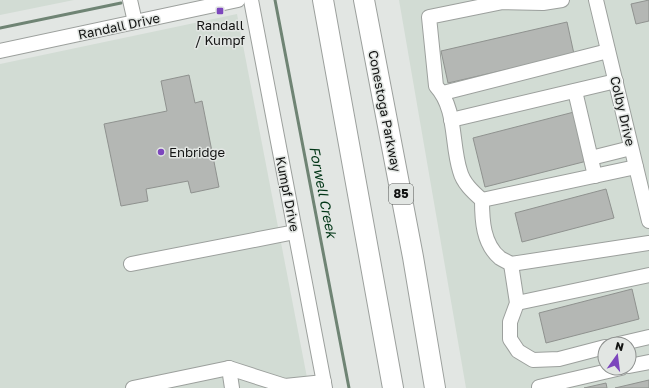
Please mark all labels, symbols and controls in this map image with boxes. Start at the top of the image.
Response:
marker: Randall / Kumpf [215,6,225,16]
street label: Randall Drive [77,10,161,42]
place label: Randall / Kumpf [195,17,245,48]
street label: Conestoga Parkway [365,49,405,174]
street label: Colby Drive [607,74,639,148]
place label: Enbridge [169,144,225,160]
water label: Forwell Creek [306,145,341,241]
marker: Enbridge [156,147,166,157]
street label: Kumpf Drive [273,155,303,233]
road number: 85 [389,184,413,204]
north arrow [597,336,637,376]
text: N [614,338,625,353]

